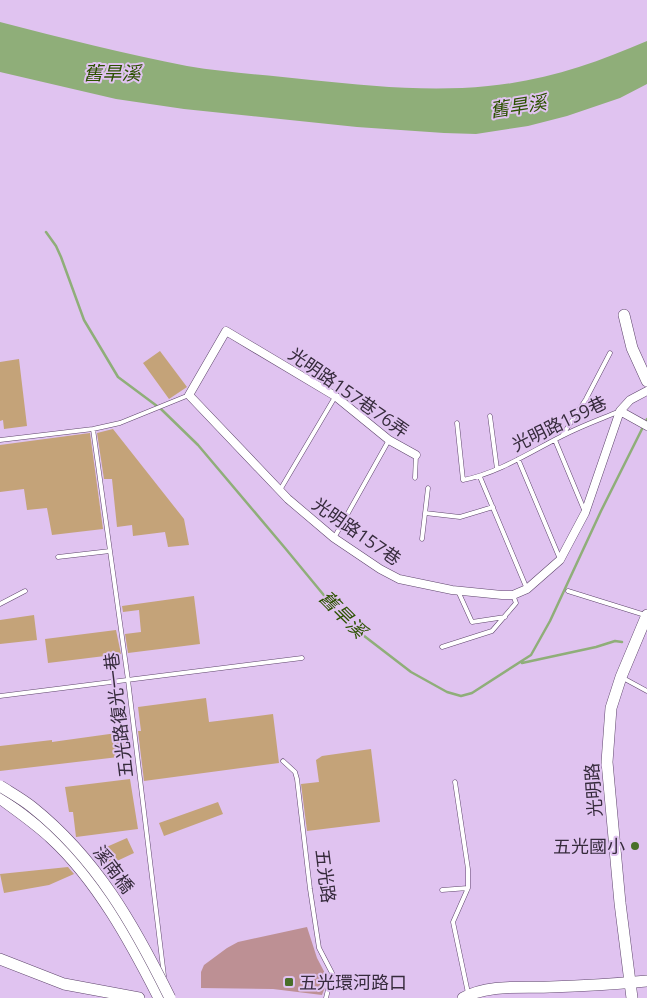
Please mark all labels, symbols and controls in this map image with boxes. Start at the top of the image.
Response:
water label: 舊旱溪 [83,60,143,86]
water label: 舊旱溪 [488,88,551,123]
street label: 光明路157巷76弄 [284,342,414,442]
street label: 光明路159巷 [508,390,610,456]
street label: 光明路157巷 [308,492,406,570]
water label: 舊旱溪 [314,585,374,645]
street label: 五光路復光一巷 [98,651,138,779]
street label: 光明路 [579,762,607,818]
place label: 五光國小 [553,834,625,858]
street label: 溪南橋 [88,840,140,898]
marker: 五光國小 [629,840,641,852]
street label: 五光路 [311,848,341,904]
place label: 五光環河路口 [299,970,407,994]
marker: 五光環河路口 [283,976,295,988]

